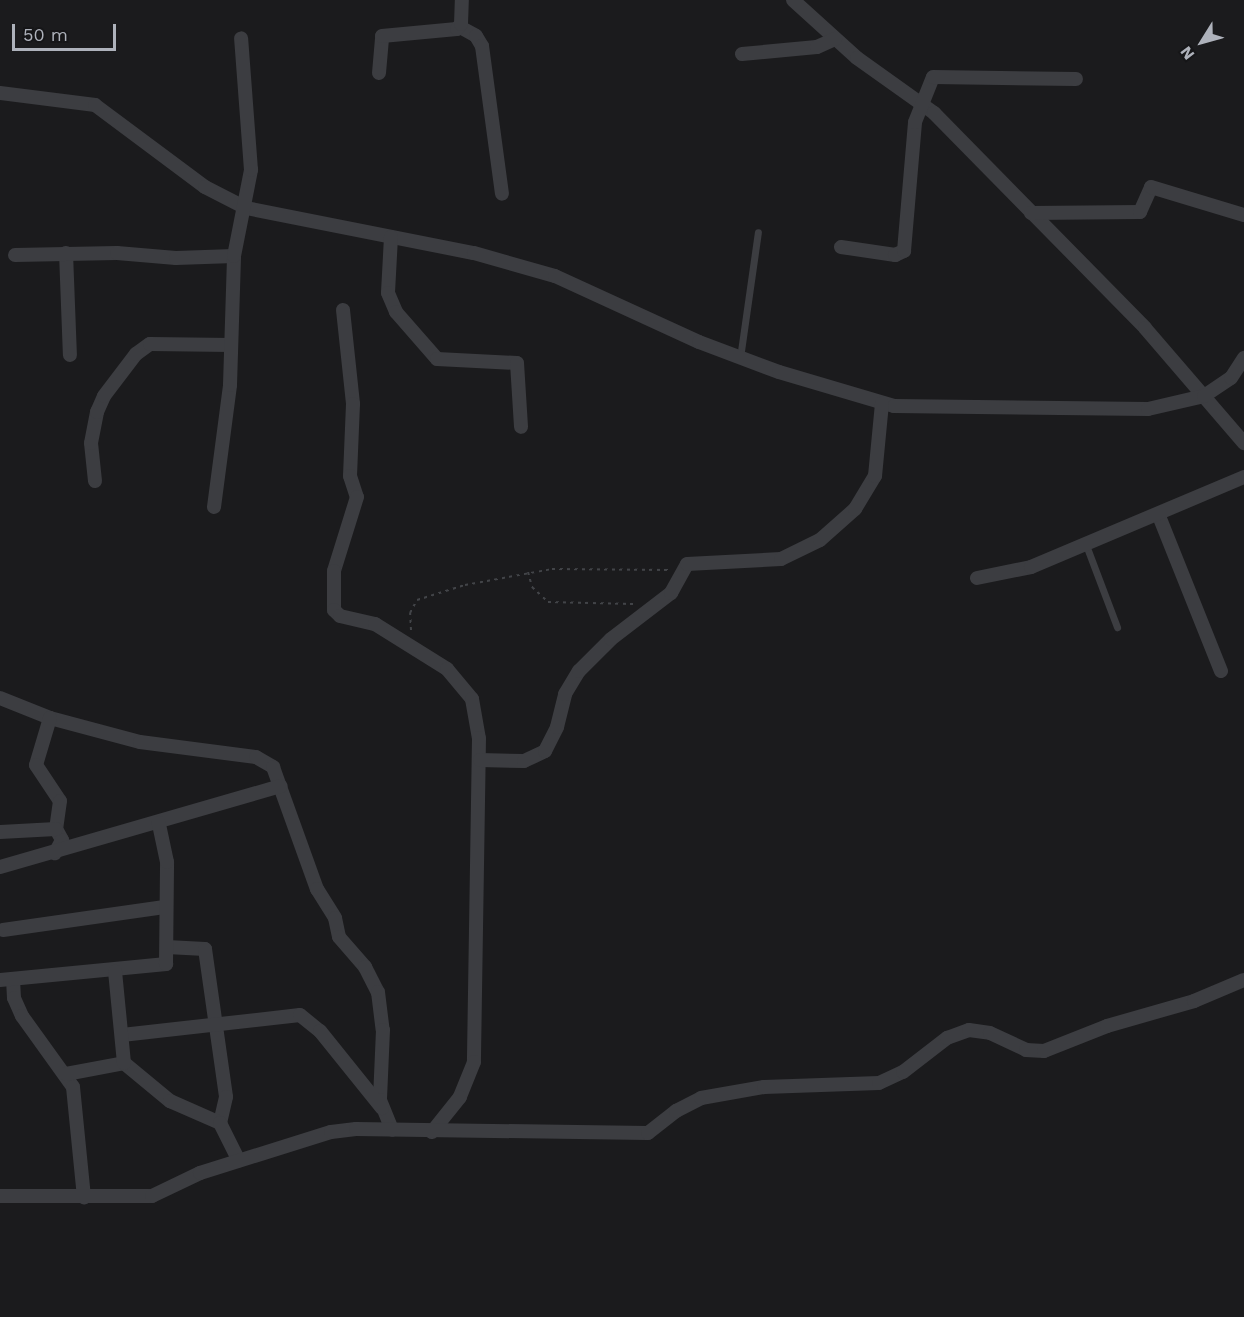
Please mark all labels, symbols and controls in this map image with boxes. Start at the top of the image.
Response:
scale bar [15,12,118,50]
north arrow [1172,12,1232,72]
text: 50 m [23,24,68,45]
text: N [1176,43,1198,64]

